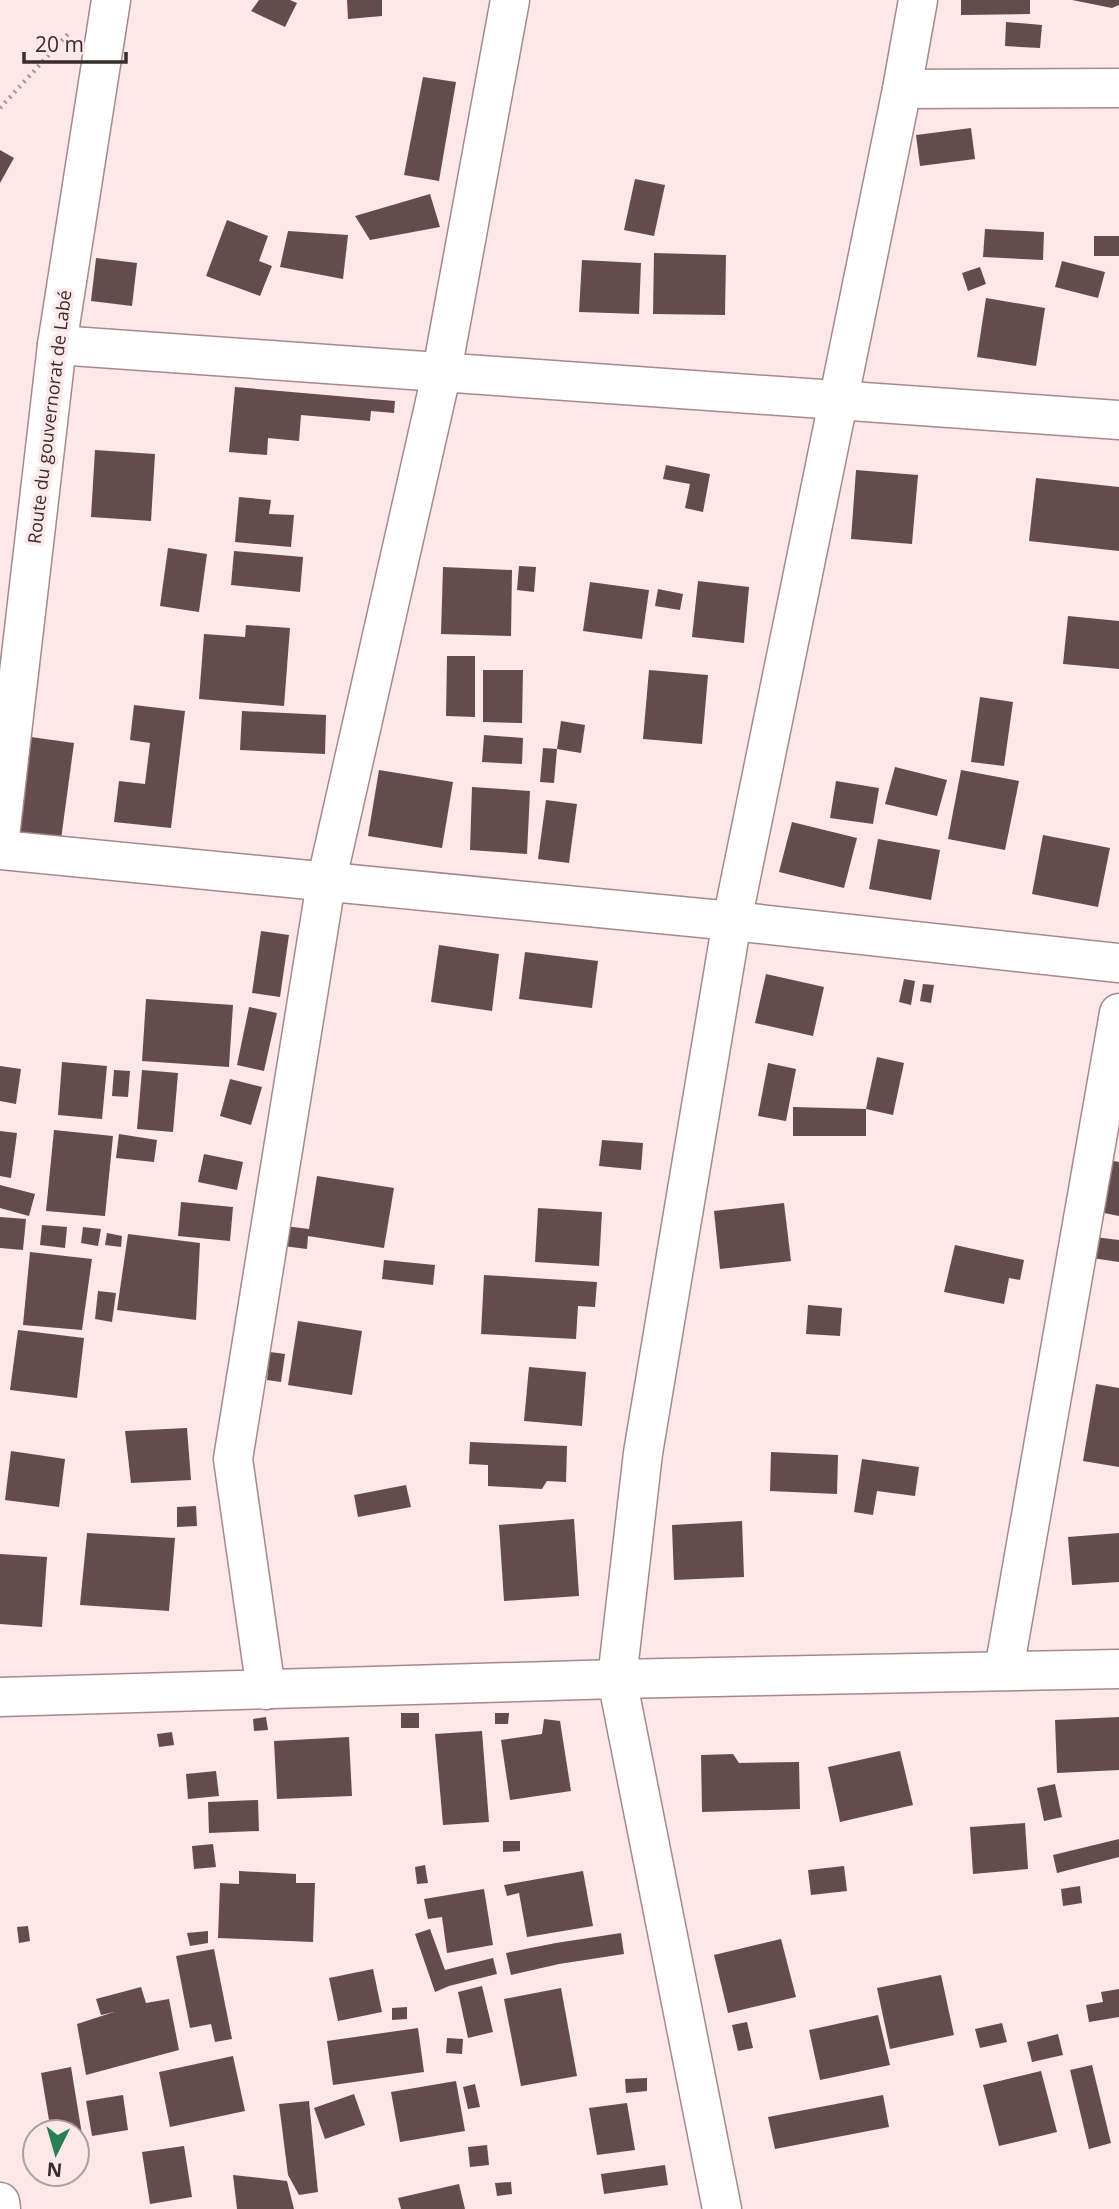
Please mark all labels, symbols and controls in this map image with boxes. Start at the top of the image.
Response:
scale bar [24,21,126,65]
text: 20 m [35,30,84,58]
street label: Route du gouvernorat de Labé [22,289,76,545]
north arrow [21,2118,91,2188]
text: N [46,2156,63,2184]

